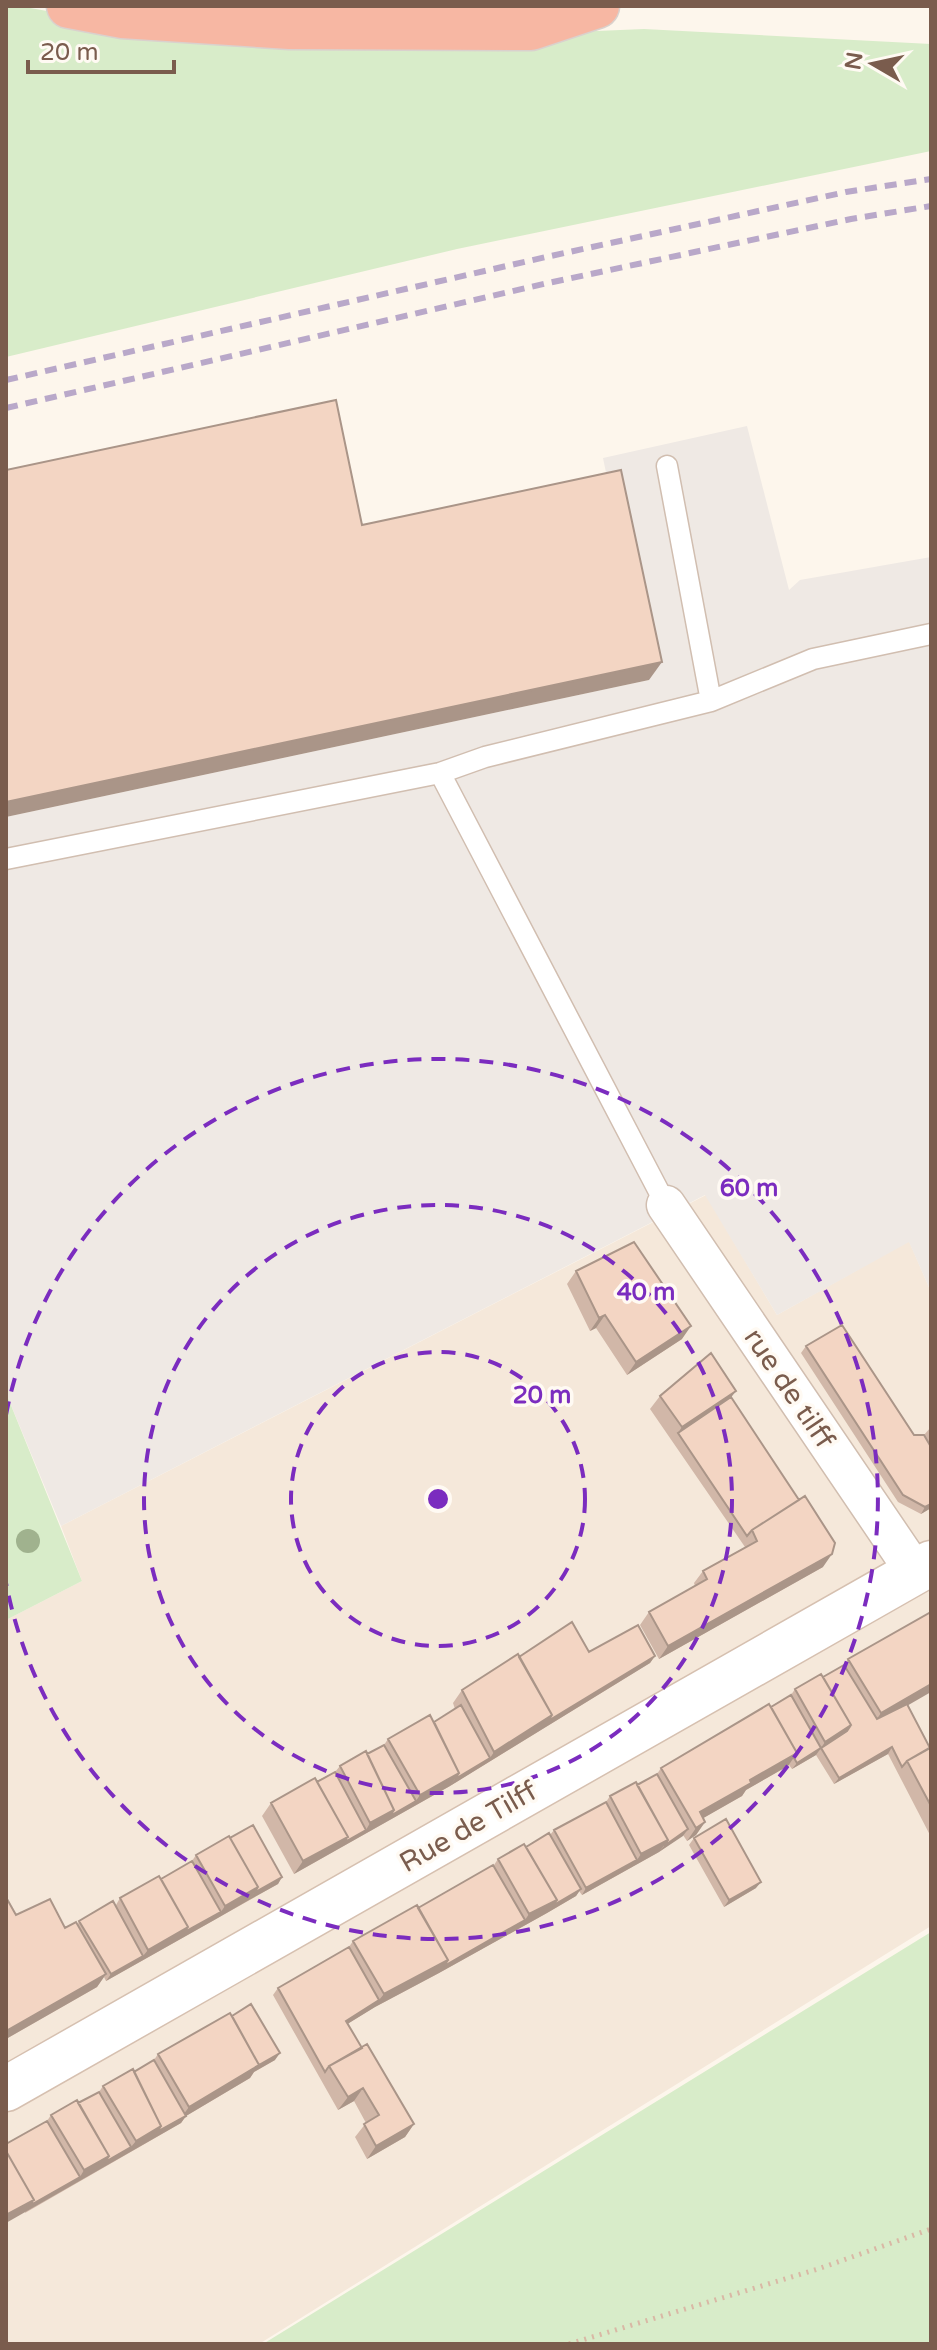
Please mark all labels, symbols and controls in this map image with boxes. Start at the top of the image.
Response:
scale bar [28,24,174,74]
north arrow [833,24,913,104]
text: 20 m [40,38,98,67]
text: N [840,50,868,72]
text: 60 m [720,1174,778,1203]
text: 40 m [617,1278,675,1307]
street label: rue de tilff [736,1322,842,1456]
text: 20 m [513,1381,571,1410]
centre of rings [424,1485,452,1513]
street label: Rue de Tilff [394,1774,544,1880]

